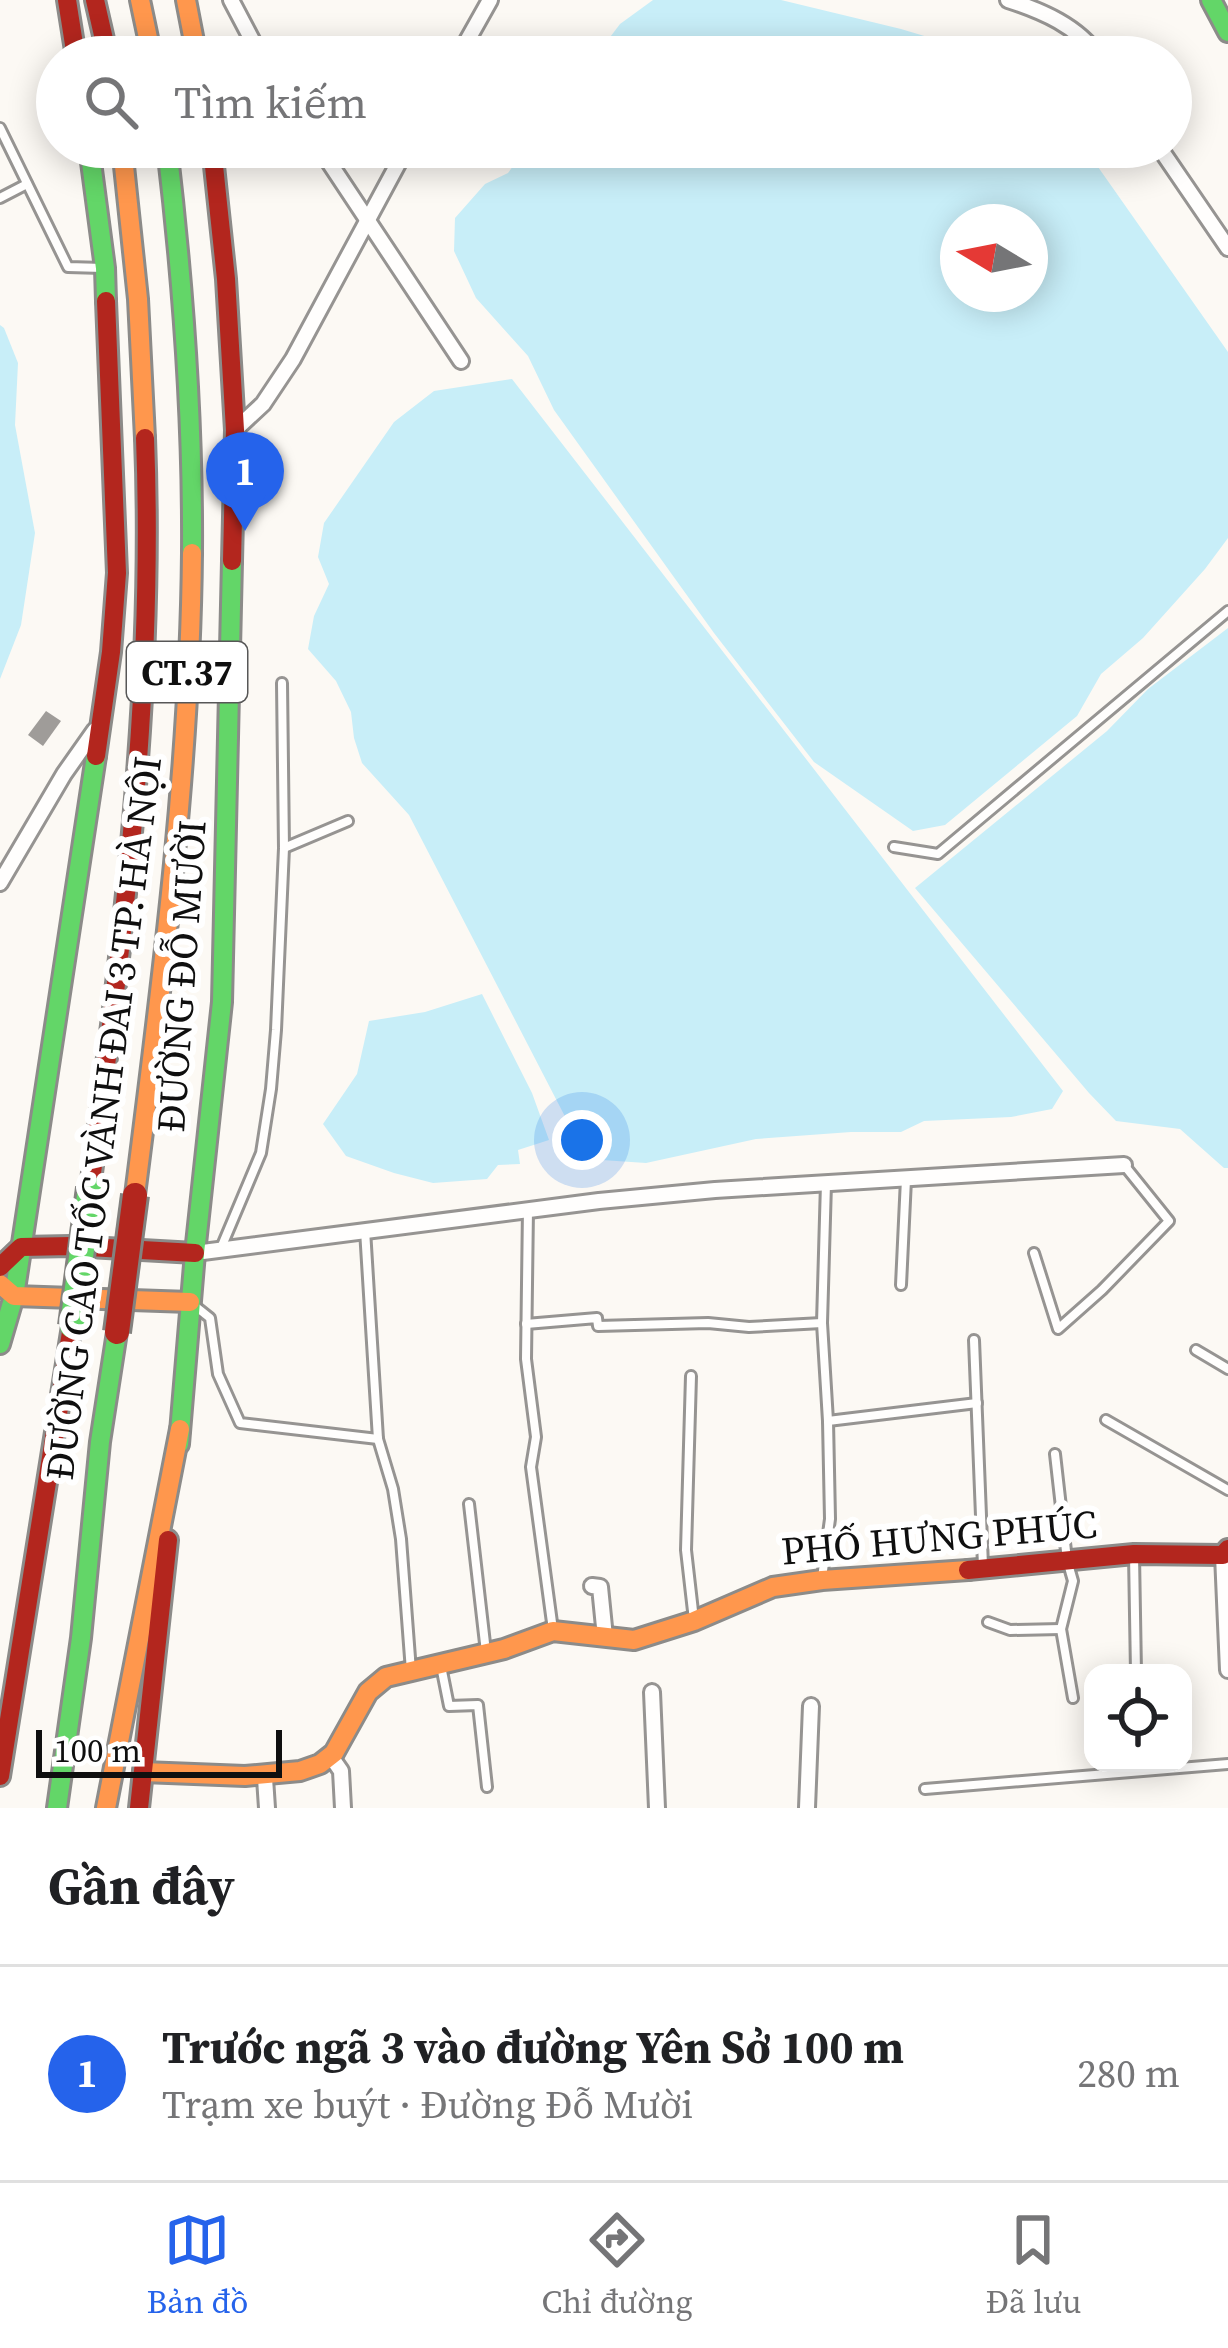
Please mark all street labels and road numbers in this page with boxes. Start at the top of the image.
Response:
road number: CT.37 [127,642,247,702]
street label: ĐƯỜNG CAO TỐC VÀNH ĐAI 3 TP. HÀ NỘI [33,753,174,1483]
street label: ĐƯỜNG ĐỖ MƯỜI [144,818,219,1134]
street label: PHỐ HƯNG PHÚC [779,1497,1099,1578]

